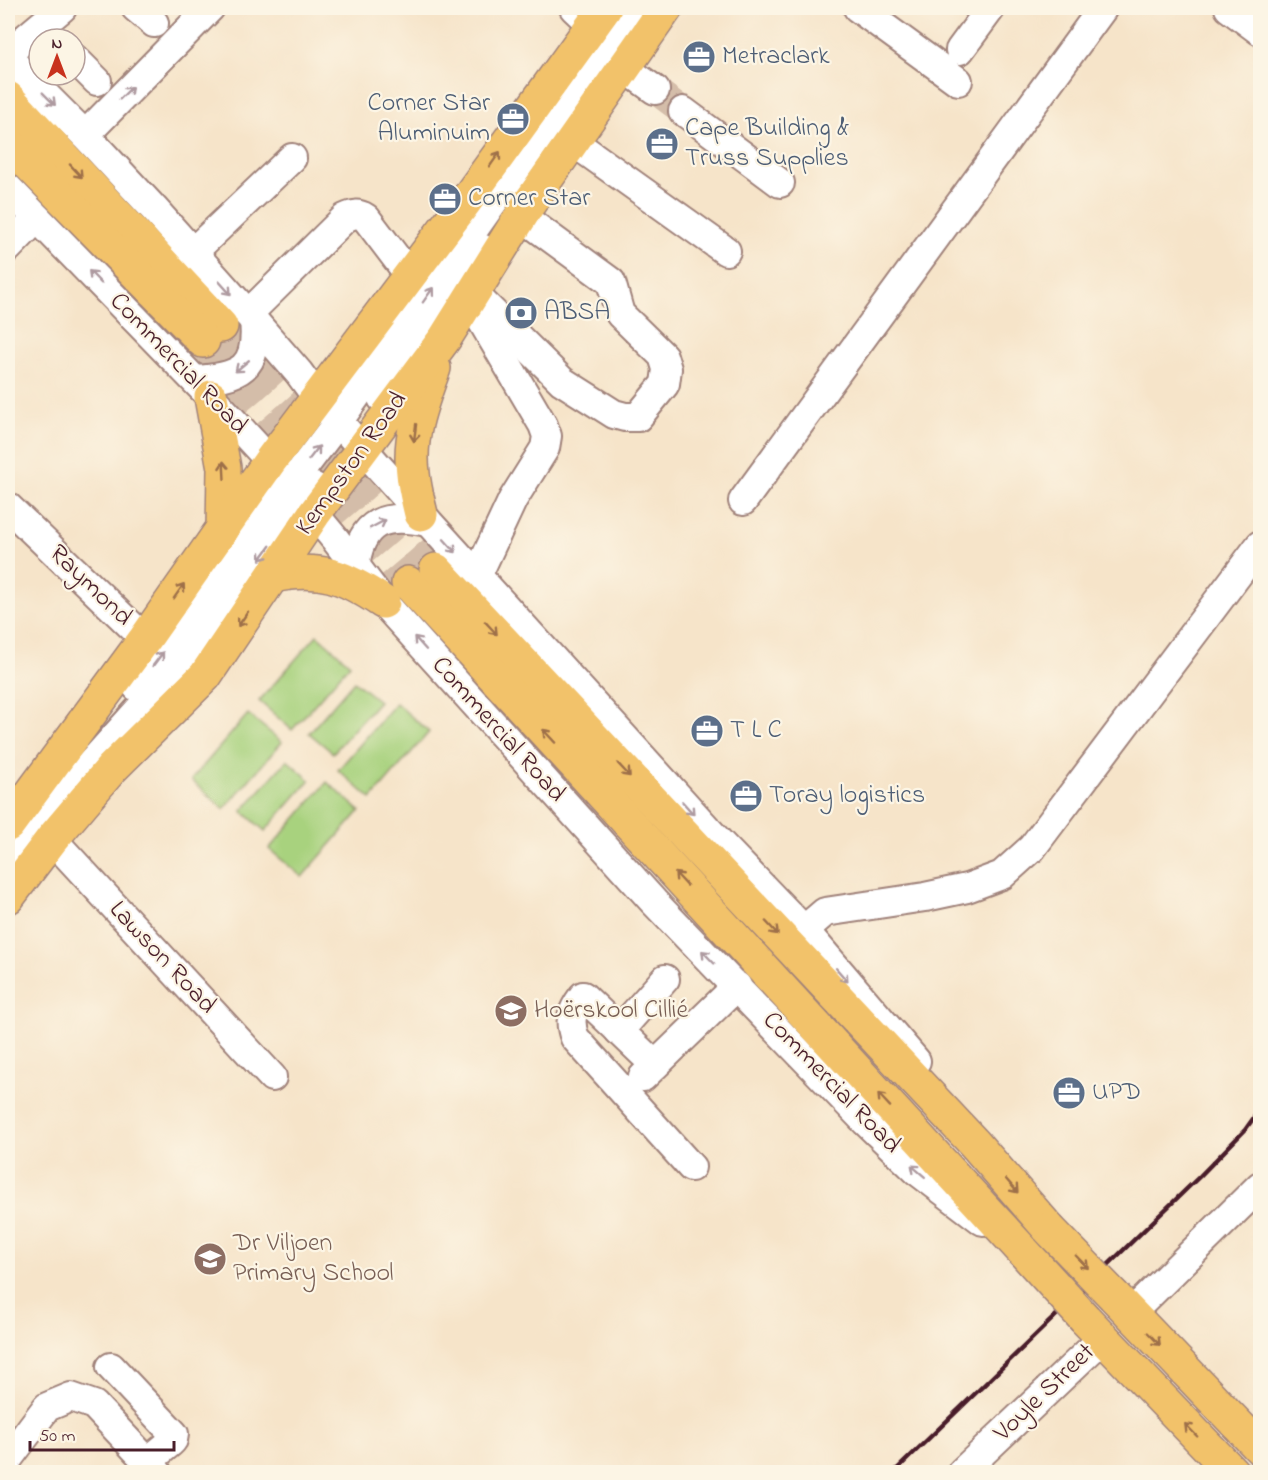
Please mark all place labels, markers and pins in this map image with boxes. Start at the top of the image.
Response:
place label: Metraclark [722,38,830,76]
office icon: Metraclark [681,39,717,75]
place label: Corner Star Aluminuim [368,85,491,153]
office icon: Corner Star Aluminuim [495,101,531,137]
place label: Cape Building & Truss Supplies [685,110,849,178]
office icon: Cape Building & Truss Supplies [644,126,680,162]
place label: Corner Star [468,180,591,218]
office icon: Corner Star [427,181,463,217]
place label: ABSA [544,294,610,332]
bank icon: ABSA [503,295,539,331]
place label: T L C [730,712,782,750]
office icon: T L C [689,713,725,749]
place label: Toray logistics [769,777,925,815]
office icon: Toray logistics [728,778,764,814]
place label: Hoërskool Cillié [534,992,688,1030]
school or university icon: Hoërskool Cillié [493,993,529,1029]
place label: UPD [1092,1074,1141,1112]
office icon: UPD [1051,1075,1087,1111]
place label: Dr Viljoen Primary School [232,1225,394,1293]
school or university icon: Dr Viljoen Primary School [192,1241,228,1277]

